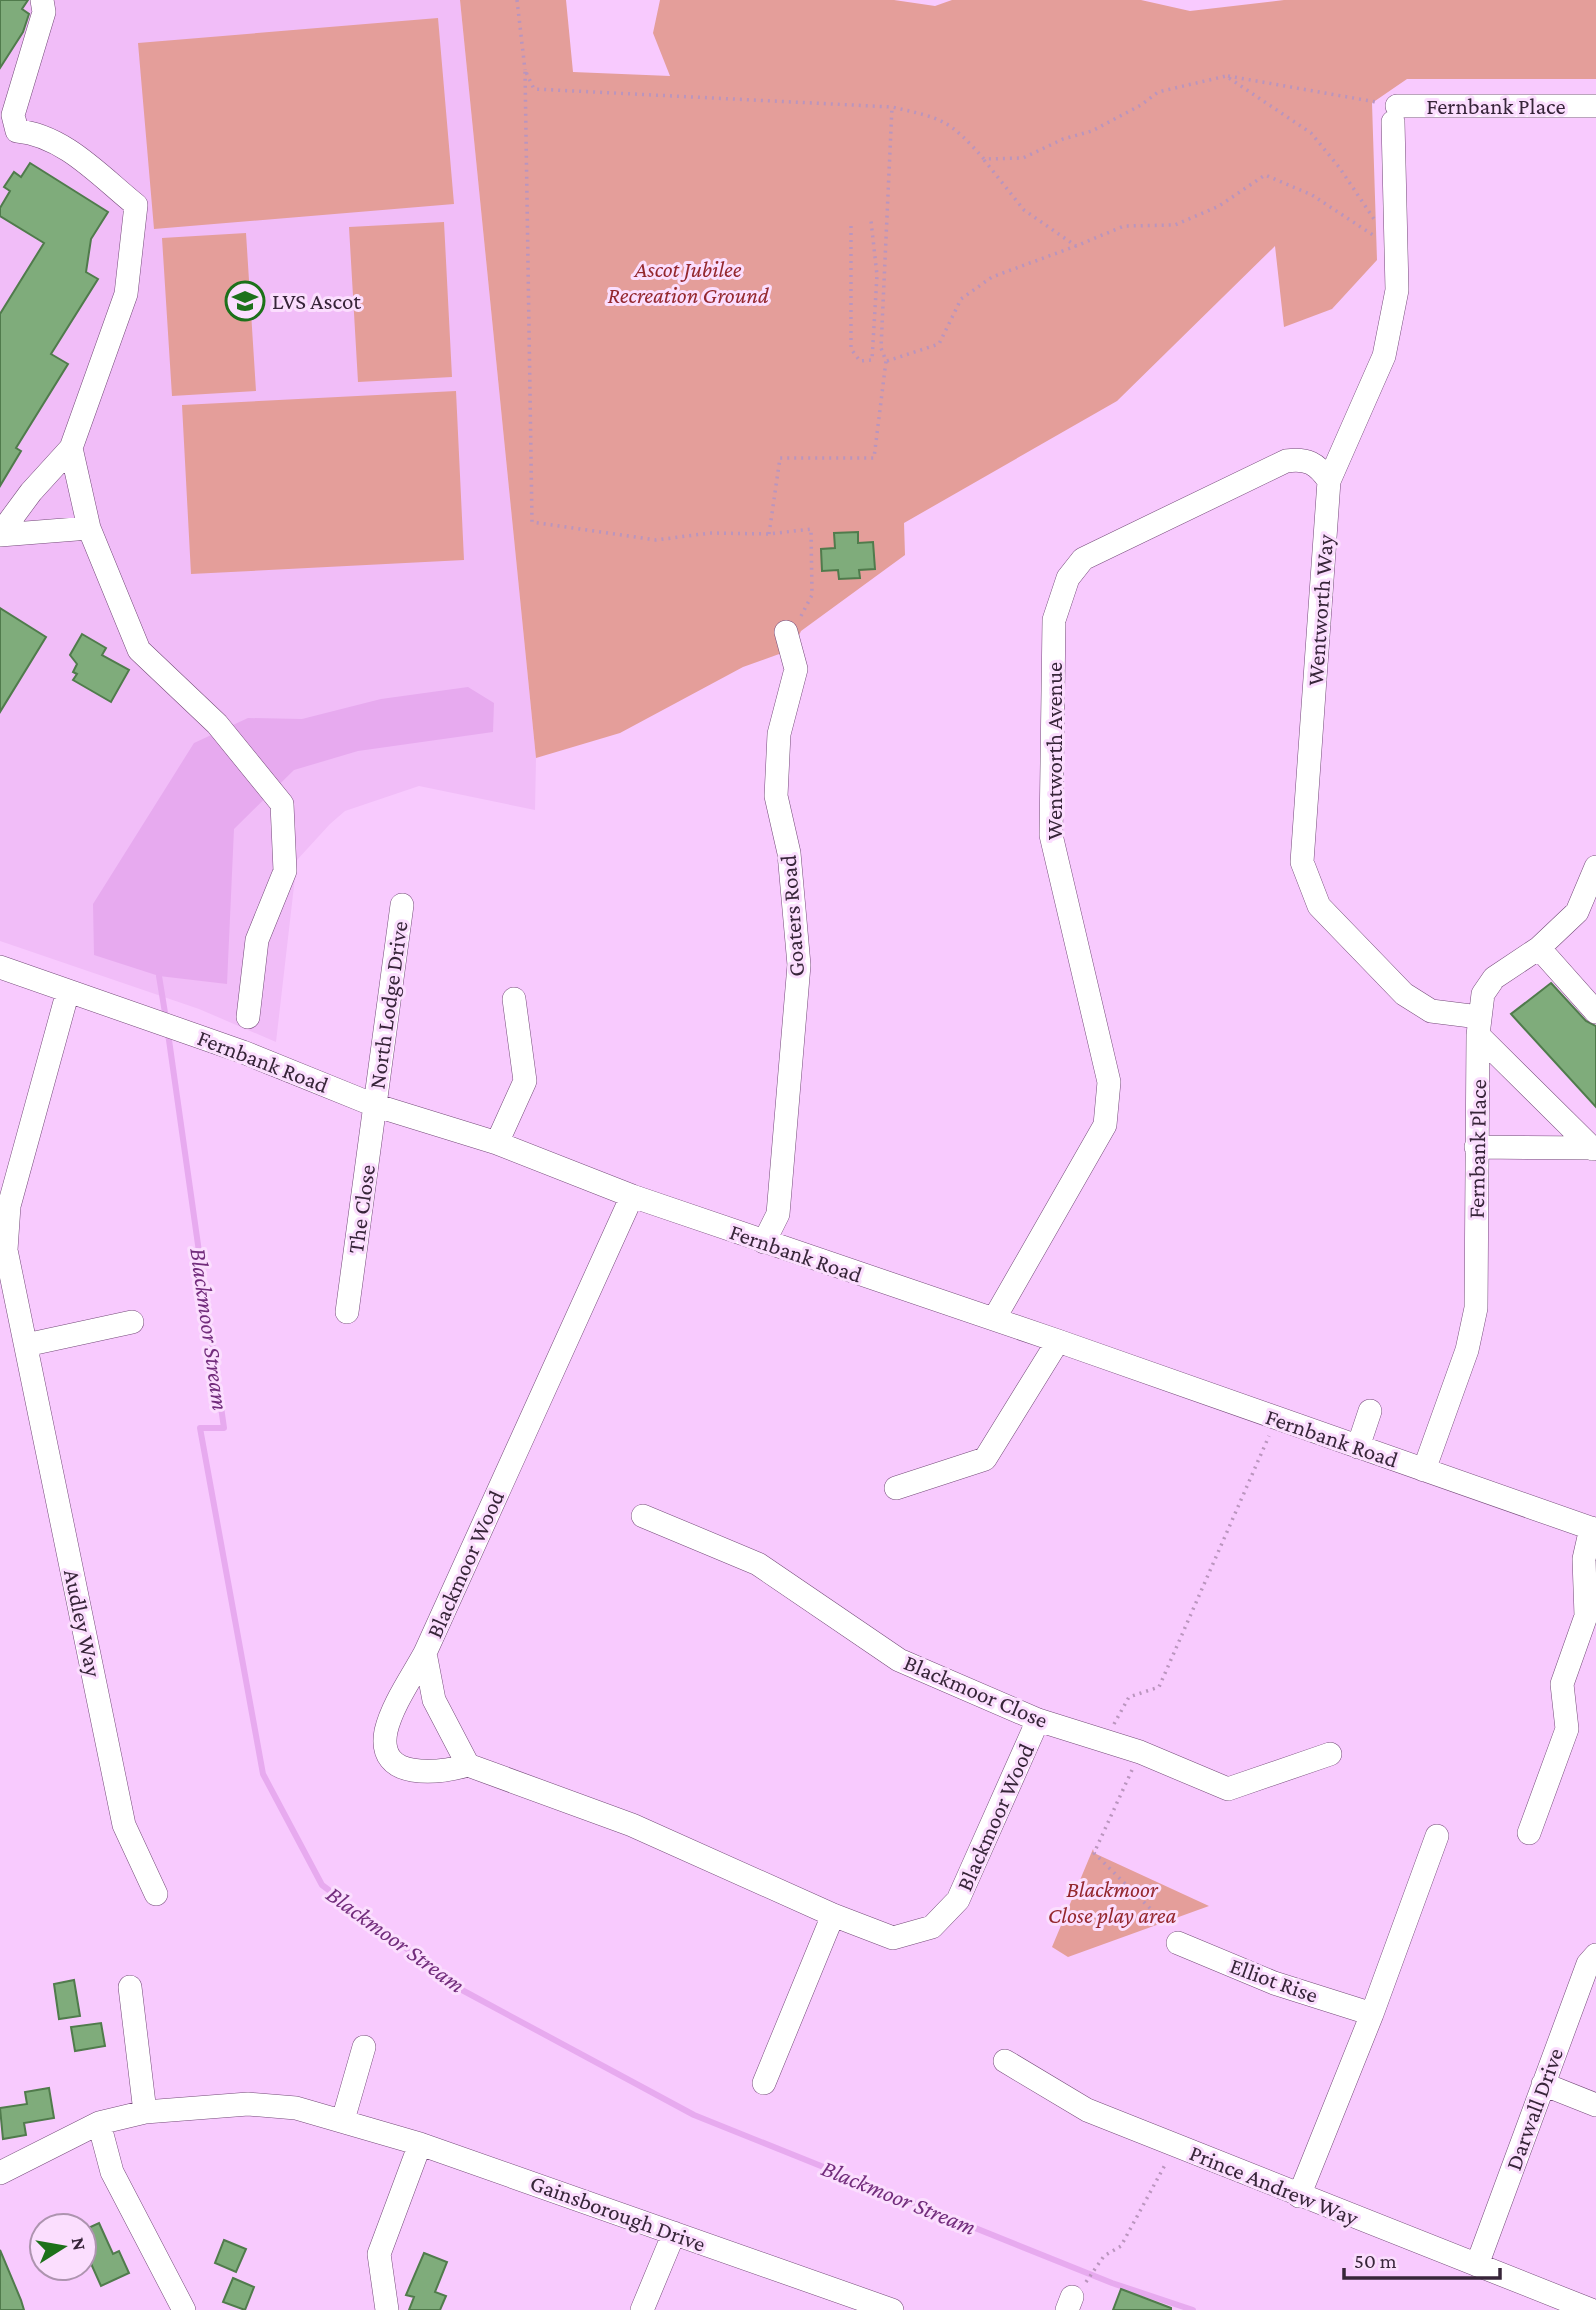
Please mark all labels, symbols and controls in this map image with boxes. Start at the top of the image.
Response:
street label: Fernbank Place [1426,93,1566,119]
park label: Ascot Jubilee Recreation Ground [607,256,770,308]
school or university icon: LVS Ascot [224,280,266,322]
place label: LVS Ascot [272,288,361,314]
street label: Wentworth Way [1302,533,1338,687]
street label: Wentworth Avenue [1041,662,1067,840]
street label: Goaters Road [775,854,809,978]
street label: North Lodge Drive [363,919,413,1091]
street label: Fernbank Road [194,1024,332,1098]
street label: Fernbank Place [1463,1079,1491,1219]
street label: The Close [342,1163,380,1255]
street label: Fernbank Road [726,1218,866,1288]
water label: Blackmoor Stream [185,1246,235,1412]
street label: Fernbank Road [1262,1403,1402,1473]
street label: Blackmoor Wood [421,1486,509,1642]
street label: Audley Way [59,1567,107,1680]
street label: Blackmoor Close [900,1649,1052,1733]
street label: Blackmoor Wood [951,1739,1039,1895]
park label: Blackmoor Close play area [1048,1876,1176,1928]
water label: Blackmoor Stream [322,1880,470,1998]
street label: Elliot Rise [1226,1952,1322,2008]
street label: Darwall Drive [1500,2044,1568,2174]
street label: Prince Andrew Way [1186,2139,1363,2231]
water label: Blackmoor Stream [818,2154,980,2240]
street label: Gainsborough Drive [527,2169,709,2257]
north arrow [28,2212,98,2282]
text: N [68,2235,91,2252]
scale bar [1344,2236,1500,2280]
text: 50 m [1354,2249,1397,2273]

